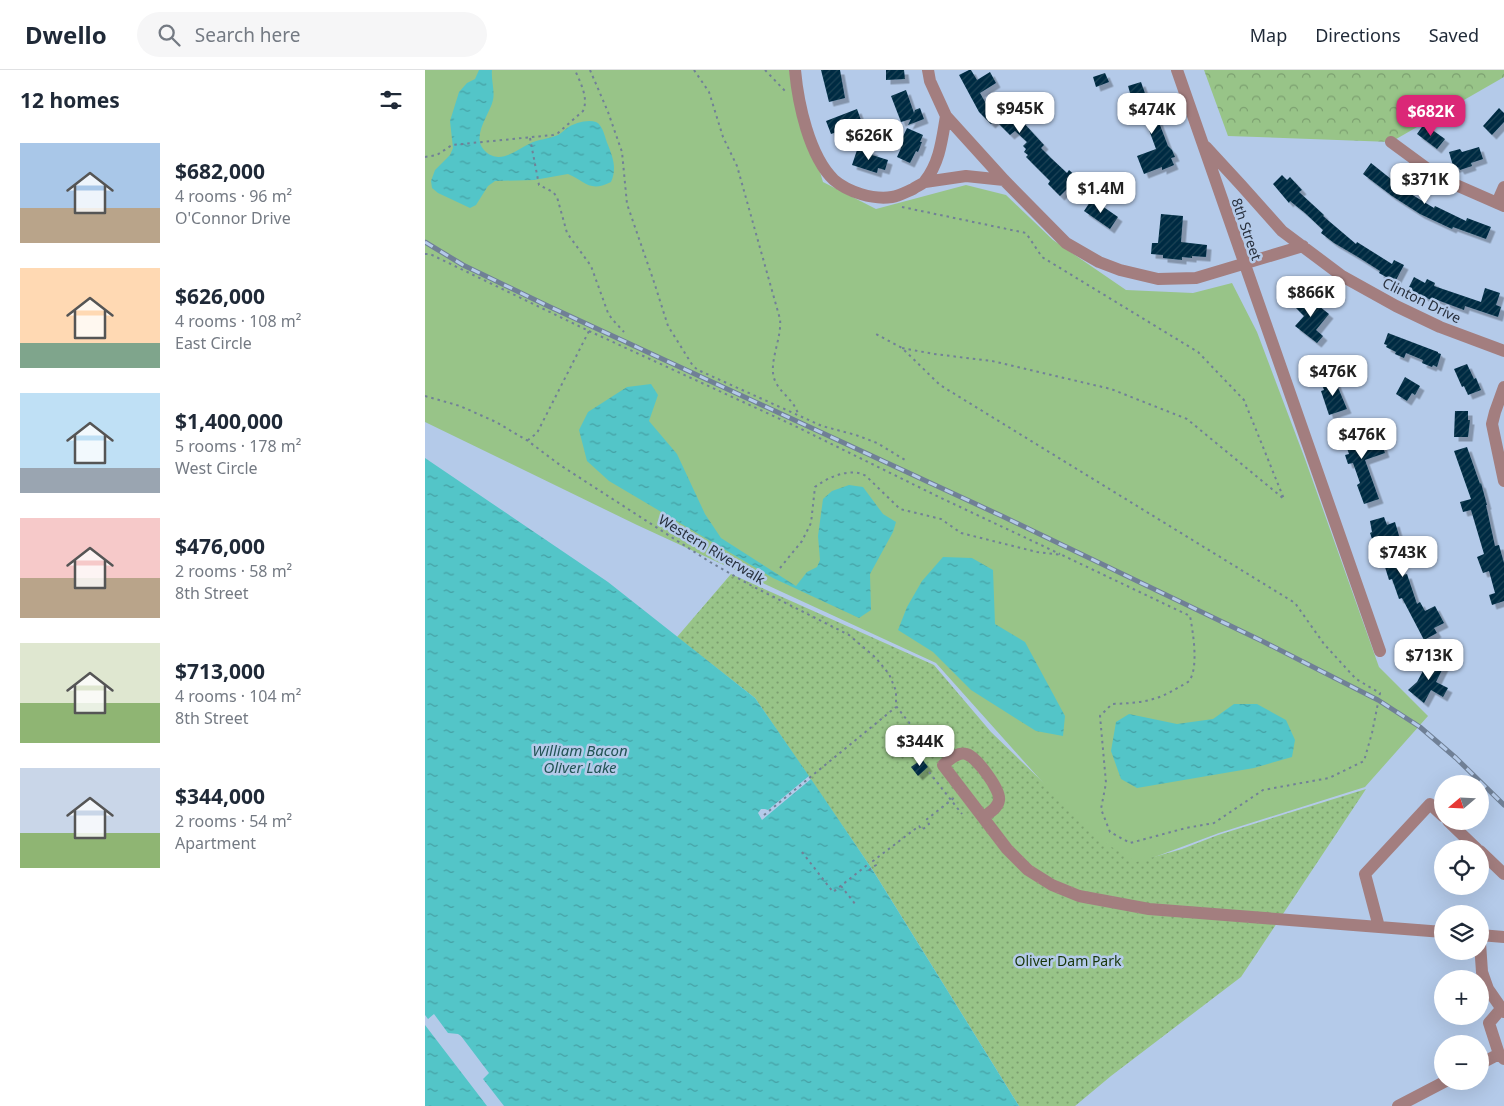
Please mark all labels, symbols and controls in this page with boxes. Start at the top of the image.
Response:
search box [137,12,487,57]
text: Dwello [25,18,107,51]
icon: search [155,21,183,49]
text: Search here [195,22,300,48]
text: Map [1250,23,1287,47]
text: Directions [1315,23,1401,47]
text: Saved [1429,23,1479,47]
text: 12 homes [20,86,120,114]
icon: filters [377,86,405,114]
pin: $945K [985,92,1055,134]
pin: $474K [1117,92,1187,135]
pin: $682K [1396,94,1466,137]
text: $945K [996,97,1044,119]
text: $474K [1128,98,1176,120]
text: $682K [1407,100,1455,122]
pin: $626K [834,118,904,161]
text: $626K [845,124,893,146]
text: $682,000 [175,157,265,185]
pin: $371K [1390,162,1460,205]
icon: home [60,163,120,223]
text: $371K [1401,168,1449,190]
pin: $1.4M [1066,172,1136,214]
text: $1.4M [1077,177,1125,199]
text: 4 rooms · 96 m² [175,185,292,207]
street label: 8th Street [1228,195,1266,263]
text: O'Connor Drive [175,207,291,229]
street label: Clinton Drive [1380,273,1465,327]
pin: $866K [1276,276,1346,318]
text: $866K [1287,281,1335,303]
text: $626,000 [175,282,265,310]
icon: home [60,288,120,348]
text: 4 rooms · 108 m² [175,310,301,332]
text: East Circle [175,332,252,354]
pin: $476K [1298,354,1368,397]
text: $476K [1309,360,1357,382]
text: $1,400,000 [175,407,283,435]
icon: home [60,413,120,473]
pin: $476K [1327,418,1397,460]
text: $476K [1338,423,1386,445]
text: 5 rooms · 178 m² [175,435,301,457]
text: West Circle [175,457,258,479]
street label: Western Riverwalk [655,510,769,589]
text: $476,000 [175,532,265,560]
pin: $743K [1368,536,1438,578]
icon: home [60,538,120,598]
text: $743K [1379,541,1427,563]
text: 2 rooms · 58 m² [175,560,292,582]
text: 8th Street [175,582,249,604]
pin: $713K [1394,638,1464,681]
text: $713K [1405,644,1453,666]
text: $713,000 [175,657,265,685]
icon: home [60,663,120,723]
text: 4 rooms · 104 m² [175,685,301,707]
text: 8th Street [175,707,249,729]
pin: $344K [885,724,955,767]
text: $344K [896,730,944,752]
water label: William Bacon Oliver Lake [532,740,628,777]
north arrow [1434,775,1489,830]
map controls [1434,775,1489,1090]
text: $344,000 [175,782,265,810]
icon: home [60,788,120,848]
text: 2 rooms · 54 m² [175,810,292,832]
text: Apartment [175,832,256,854]
button: locate [1434,840,1489,895]
button: layers [1434,905,1489,960]
park label: Oliver Dam Park [1015,951,1122,970]
button: + [1434,970,1489,1025]
button: − [1434,1035,1489,1090]

